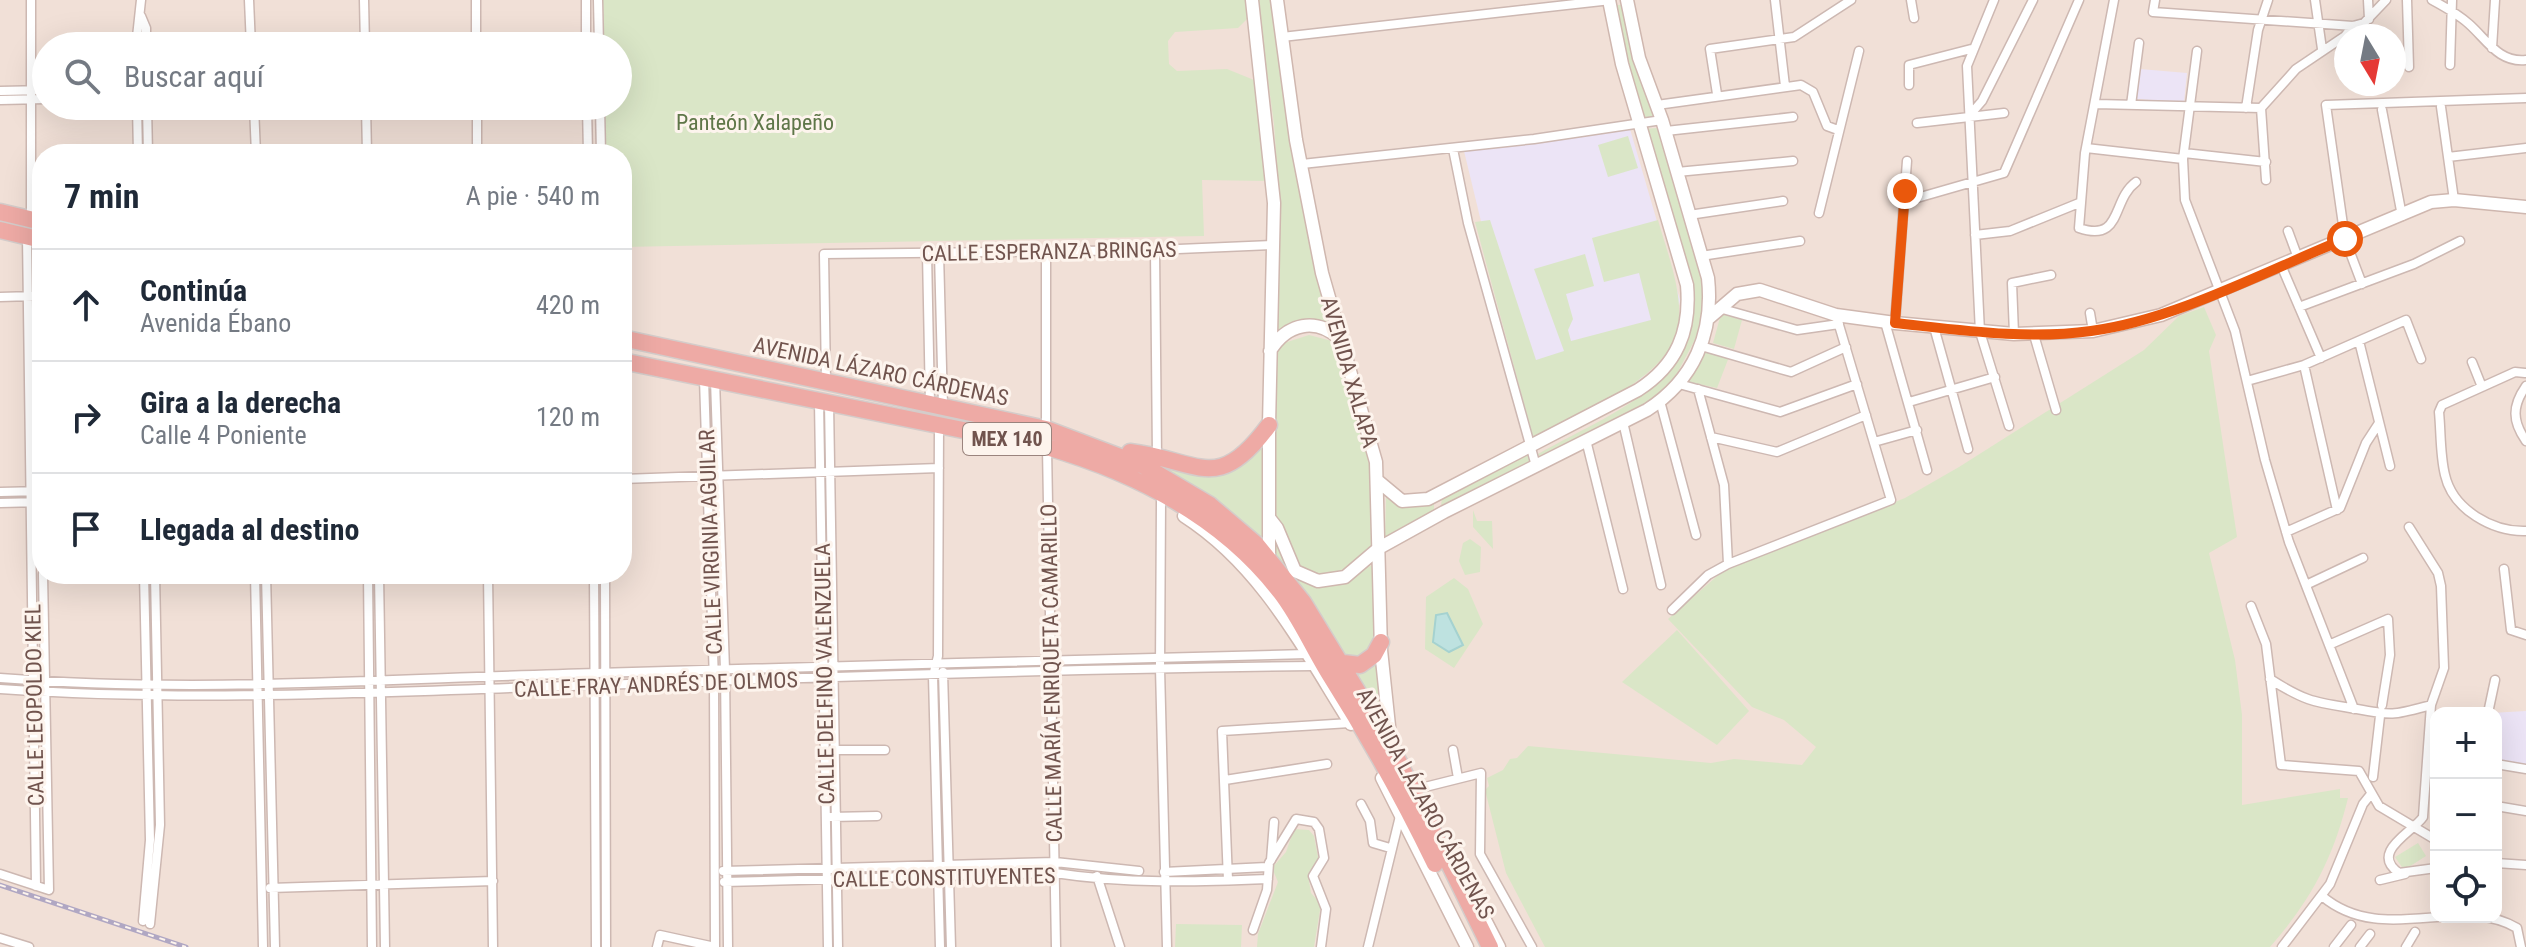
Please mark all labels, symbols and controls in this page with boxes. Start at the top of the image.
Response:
north arrow [2334,24,2406,96]
search box [32,32,632,120]
icon: search [60,54,104,98]
text: Buscar aquí [124,59,264,94]
park label: Panteón Xalapeño [676,110,834,135]
route end [1887,173,1923,209]
text: 7 min [64,176,140,216]
text: A pie · 540 m [466,181,600,211]
route start [2327,221,2363,257]
street label: CALLE ESPERANZA BRINGAS [921,237,1177,266]
text: Continúa [140,273,247,308]
icon: ahead [64,283,108,327]
text: 420 m [536,290,600,320]
street label: AVENIDA XALAPA [1316,294,1383,451]
text: Avenida Ébano [140,308,291,338]
street label: AVENIDA LÁZARO CÁRDENAS [751,332,1011,411]
text: Gira a la derecha [140,385,341,420]
icon: right [64,395,108,439]
text: 120 m [536,402,600,432]
text: Calle 4 Poniente [140,420,307,450]
road number: MEX 140 [963,423,1051,455]
street label: CALLE VIRGINIA AGUILAR [694,429,727,655]
street label: CALLE MARÍA ENRIQUETA CAMARILLO [1036,503,1067,843]
icon: arrive [64,507,108,551]
text: Llegada al destino [140,512,359,547]
street label: CALLE DELFINO VALENZUELA [810,543,839,805]
street label: CALLE LEOPOLDO KIEL [20,604,49,806]
street label: CALLE FRAY ANDRÉS DE OLMOS [514,667,798,702]
street label: AVENIDA LÁZARO CÁRDENAS [1352,683,1500,923]
map controls [2430,707,2502,923]
button: + [2430,707,2502,779]
button: − [2430,779,2502,851]
button: locate [2430,851,2502,923]
street label: CALLE CONSTITUYENTES [832,863,1056,892]

